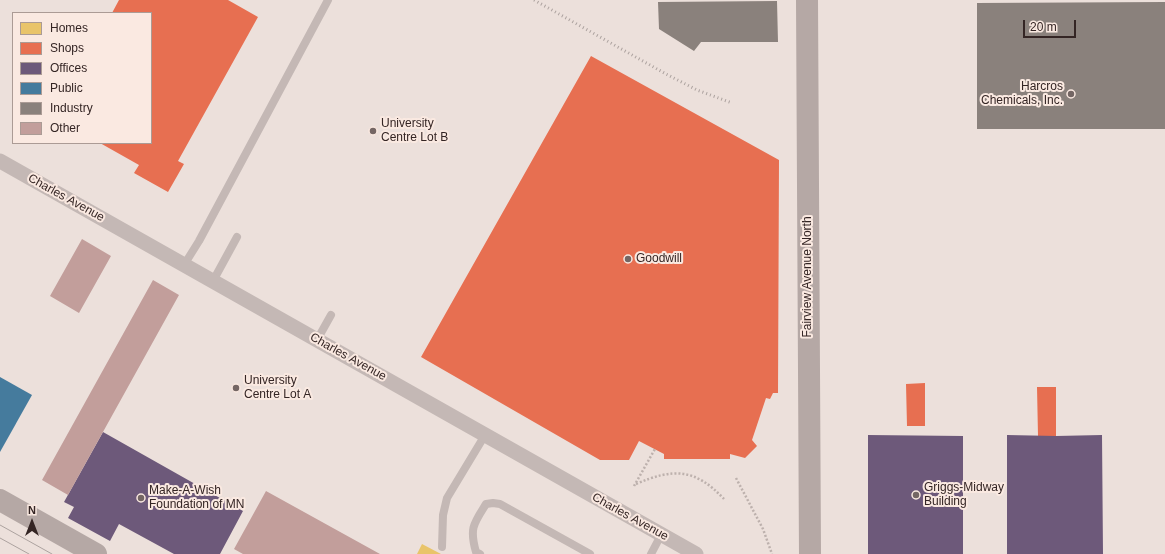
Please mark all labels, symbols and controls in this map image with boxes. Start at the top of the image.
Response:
legend [12,12,152,144]
scale bar [1025,12,1078,38]
text: 20 m [1030,20,1057,34]
text: Homes [50,21,88,35]
text: Shops [50,41,84,55]
text: Offices [50,61,87,75]
place label: Harcros Chemicals, Inc. [981,80,1063,108]
text: Public [50,81,83,95]
marker: Harcros Chemicals, Inc. [1066,89,1076,99]
text: Industry [50,101,93,115]
place label: University Centre Lot B [381,117,448,145]
text: Other [50,121,80,135]
marker: University Centre Lot B [368,126,378,136]
street label: Charles Avenue [25,171,107,225]
street label: Fairview Avenue North [801,216,815,338]
place label: Goodwill [636,252,682,266]
marker: Goodwill [623,254,633,264]
street label: Charles Avenue [307,330,389,384]
place label: University Centre Lot A [244,374,311,402]
marker: University Centre Lot A [231,383,241,393]
place label: Griggs-Midway Building [924,481,1004,509]
place label: Make-A-Wish Foundation of MN [149,484,244,512]
street label: Charles Avenue [589,490,671,544]
marker: Griggs-Midway Building [911,490,921,500]
marker: Make-A-Wish Foundation of MN [136,493,146,503]
north arrow [12,502,52,542]
text: N [28,504,36,516]

